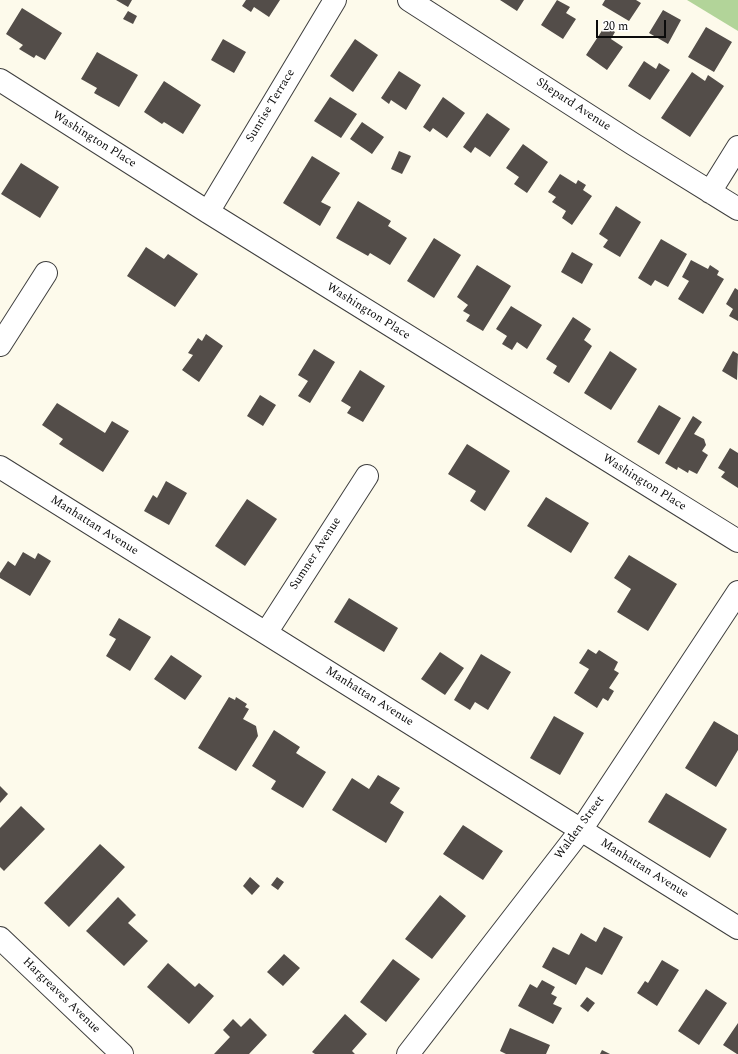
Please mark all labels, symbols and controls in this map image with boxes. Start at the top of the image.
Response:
scale bar [598,12,668,38]
text: 20 m [603,17,628,36]
street label: Sunrise Terrace [243,67,299,145]
street label: Shepard Avenue [533,76,613,134]
street label: Washington Place [49,108,139,172]
street label: Washington Place [323,280,413,344]
street label: Washington Place [599,451,689,515]
street label: Manhattan Avenue [47,493,141,559]
street label: Sumner Avenue [287,515,345,593]
street label: Manhattan Avenue [322,664,416,730]
street label: Walden Street [552,793,608,863]
street label: Manhattan Avenue [597,836,691,902]
street label: Hargreaves Avenue [19,955,103,1037]

